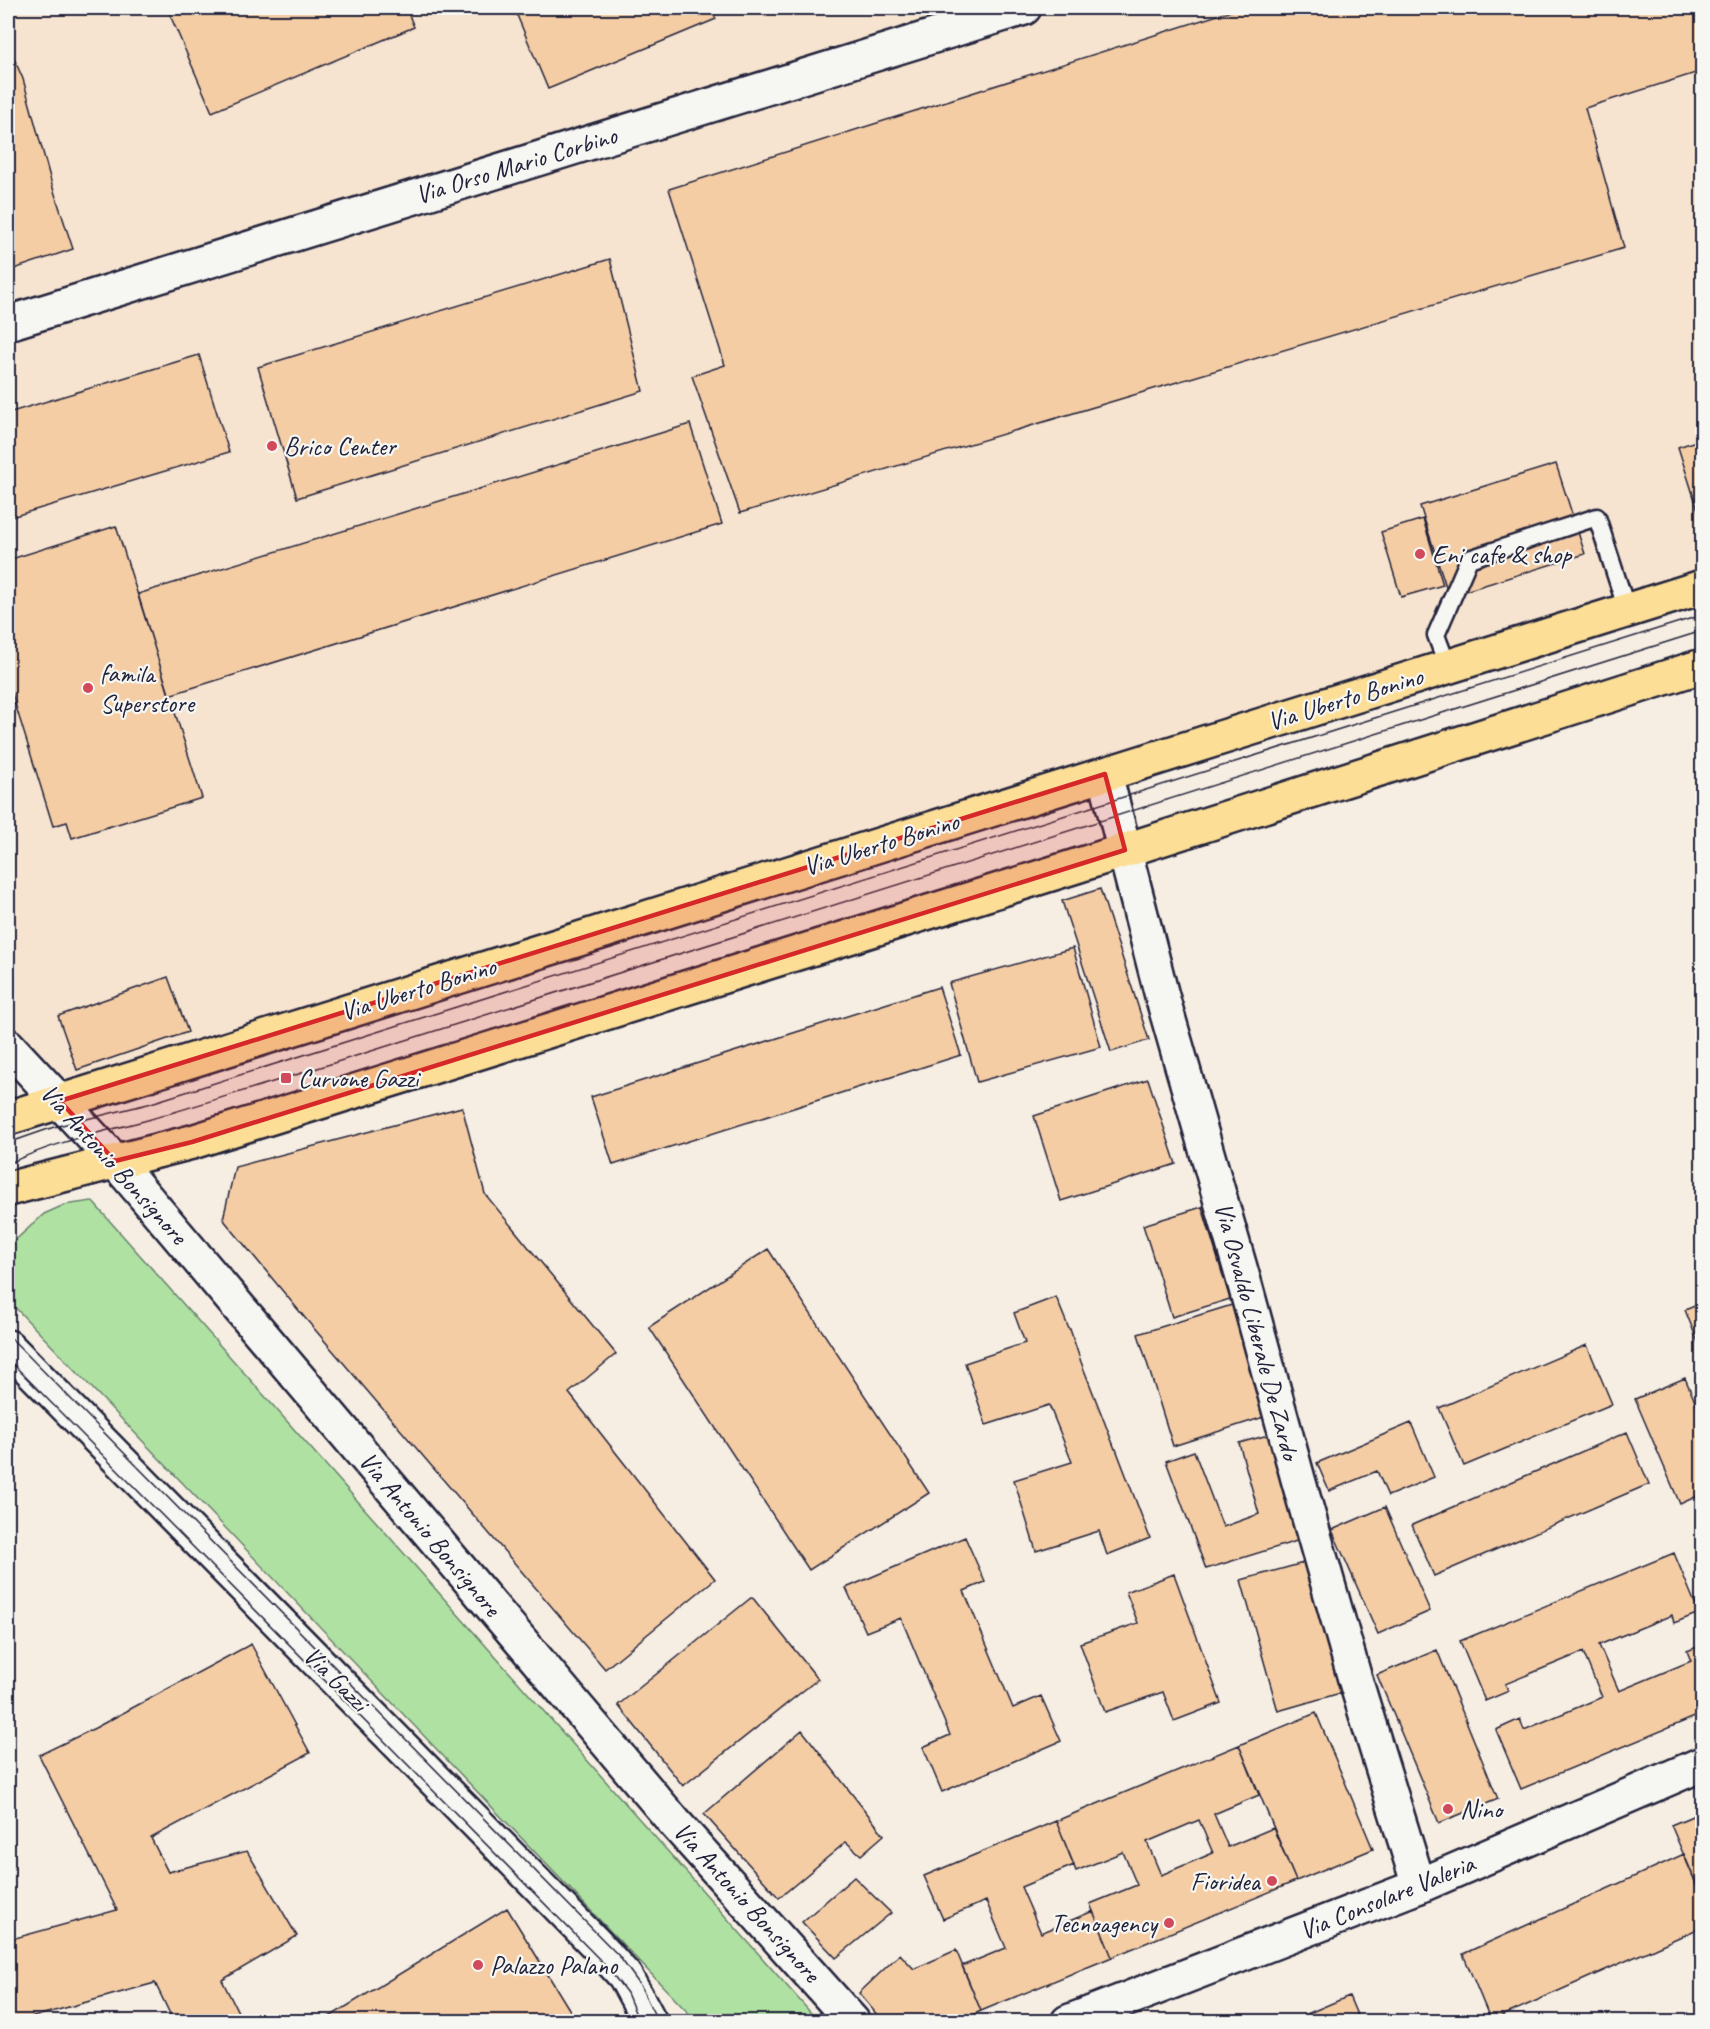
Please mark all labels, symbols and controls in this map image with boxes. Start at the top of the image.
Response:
street label: Via Orso Mario Corbino [411,118,622,211]
place label: Brico Center [284,430,397,463]
marker: Brico Center [265,439,279,453]
place label: Eni cafe & shop [1432,538,1573,571]
marker: Eni cafe & shop [1413,547,1427,561]
place label: famila Superstore [100,657,196,720]
street label: Via Uberto Bonino [1263,659,1428,738]
marker: famila Superstore [81,681,95,695]
street label: Via Uberto Bonino [799,804,964,883]
street label: Via Uberto Bonino [336,949,501,1028]
place label: Curvone Gazzi [298,1062,422,1095]
marker: Curvone Gazzi [279,1071,293,1085]
street label: Via Antonio Bonsignore [33,1077,196,1252]
street label: Via Osvaldo Liberale De Zardo [1207,1199,1308,1466]
street label: Via Antonio Bonsignore [352,1445,509,1624]
street label: Via Gazzi [296,1639,378,1721]
place label: Nino [1460,1793,1505,1826]
marker: Nino [1441,1802,1455,1816]
street label: Via Antonio Bonsignore [666,1815,829,1990]
street label: Via Consolare Valeria [1295,1846,1481,1947]
place label: Fioridea [1191,1865,1262,1898]
marker: Fioridea [1265,1874,1279,1888]
place label: Tecnoagency [1051,1907,1159,1940]
marker: Tecnoagency [1162,1916,1176,1930]
place label: Palazzo Palano [490,1949,619,1982]
marker: Palazzo Palano [471,1958,485,1972]

